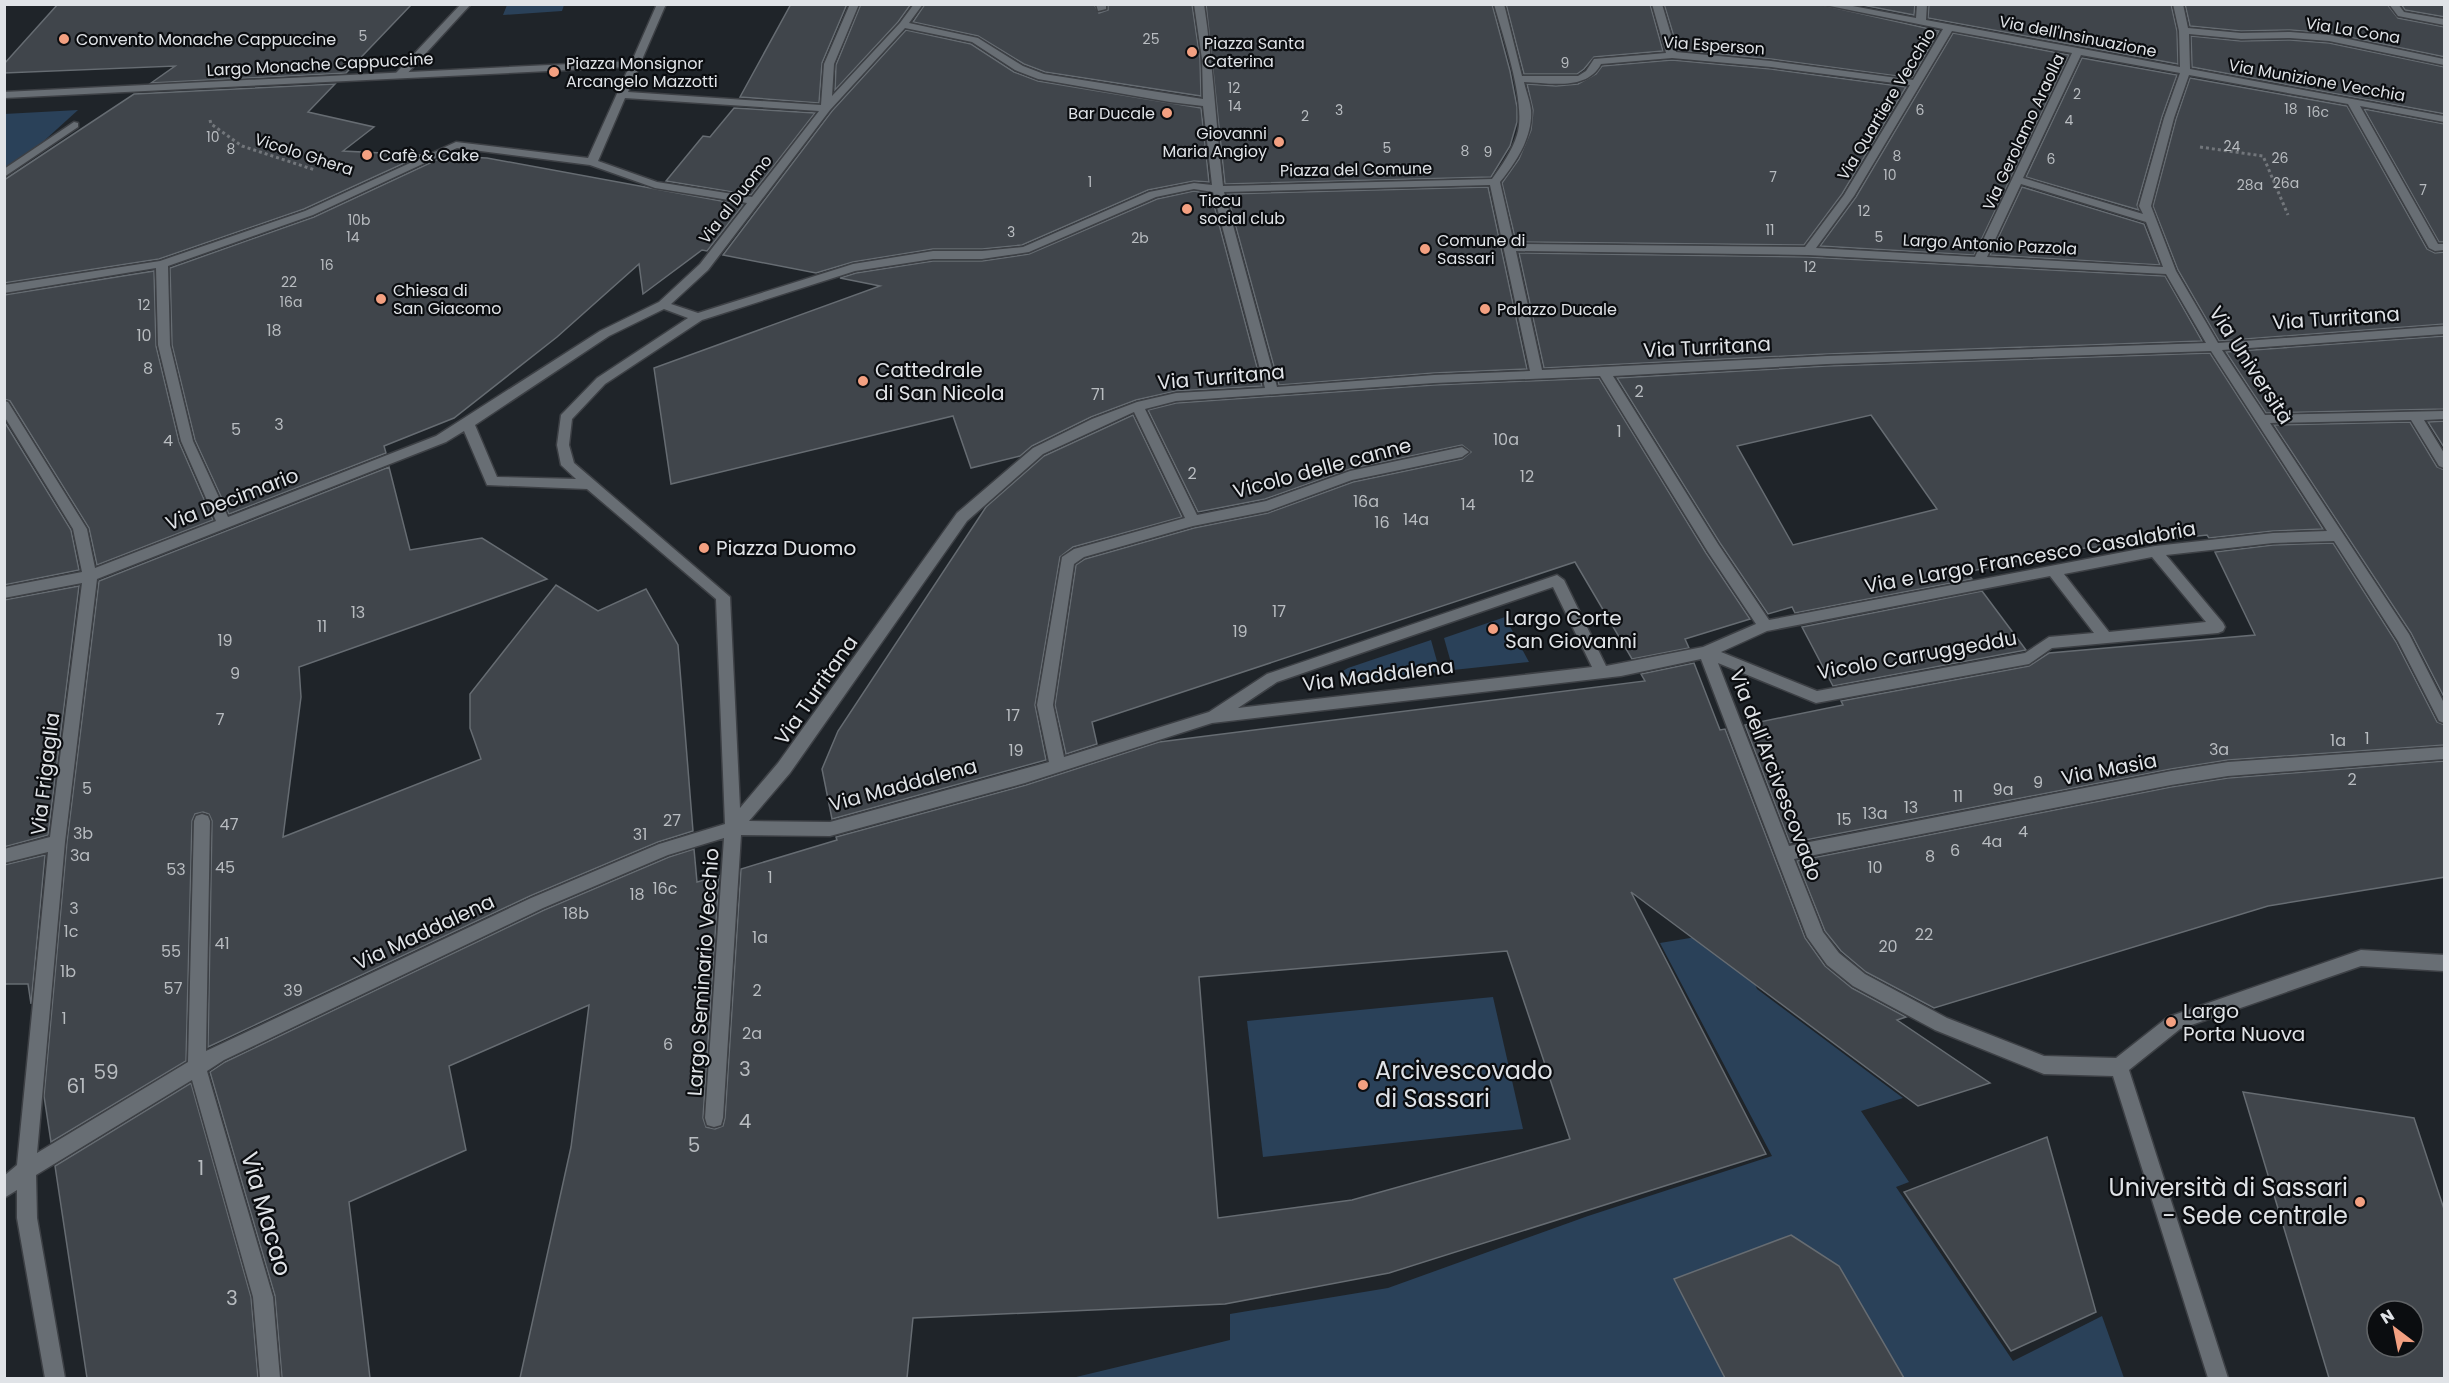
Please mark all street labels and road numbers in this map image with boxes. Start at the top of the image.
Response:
street label: Via dell'Insinuazione [1997,10,2159,63]
street label: Via La Cona [2304,12,2402,49]
street label: Via Quartiere Vecchio [1832,24,1941,185]
street label: Via Esperson [1662,30,1766,61]
street label: Largo Monache Cappuccine [206,47,434,82]
street label: Via Gerolamo Araolla [1977,50,2070,214]
street label: Via Munizione Vecchia [2227,54,2407,107]
street label: Vicolo Ghera [252,128,356,181]
street label: Via al Duomo [693,150,778,249]
street label: Piazza del Comune [1280,157,1432,182]
street label: Largo Antonio Pazzola [1902,228,2078,261]
street label: Via Università [2202,300,2300,430]
street label: Via Turritana [2271,300,2401,336]
street label: Via Turritana [1642,330,1772,364]
street label: Via Turritana [1156,357,1286,397]
street label: Vicolo delle canne [1230,431,1414,505]
street label: Via Decimario [162,461,302,537]
street label: Via e Largo Francesco Casalabria [1862,514,2198,600]
street label: Vicolo Carruggeddu [1815,624,2019,686]
street label: Via Turritana [768,630,864,750]
street label: Via Maddalena [1301,652,1455,698]
street label: Via dell'Arcivescovado [1723,665,1829,885]
street label: Via Frigaglia [24,711,66,837]
street label: Via Masia [2059,746,2159,792]
street label: Via Maddalena [826,752,980,818]
street label: Largo Seminario Vecchio [680,847,726,1097]
street label: Via Maddalena [349,887,499,977]
street label: Via Macao [233,1148,300,1280]

